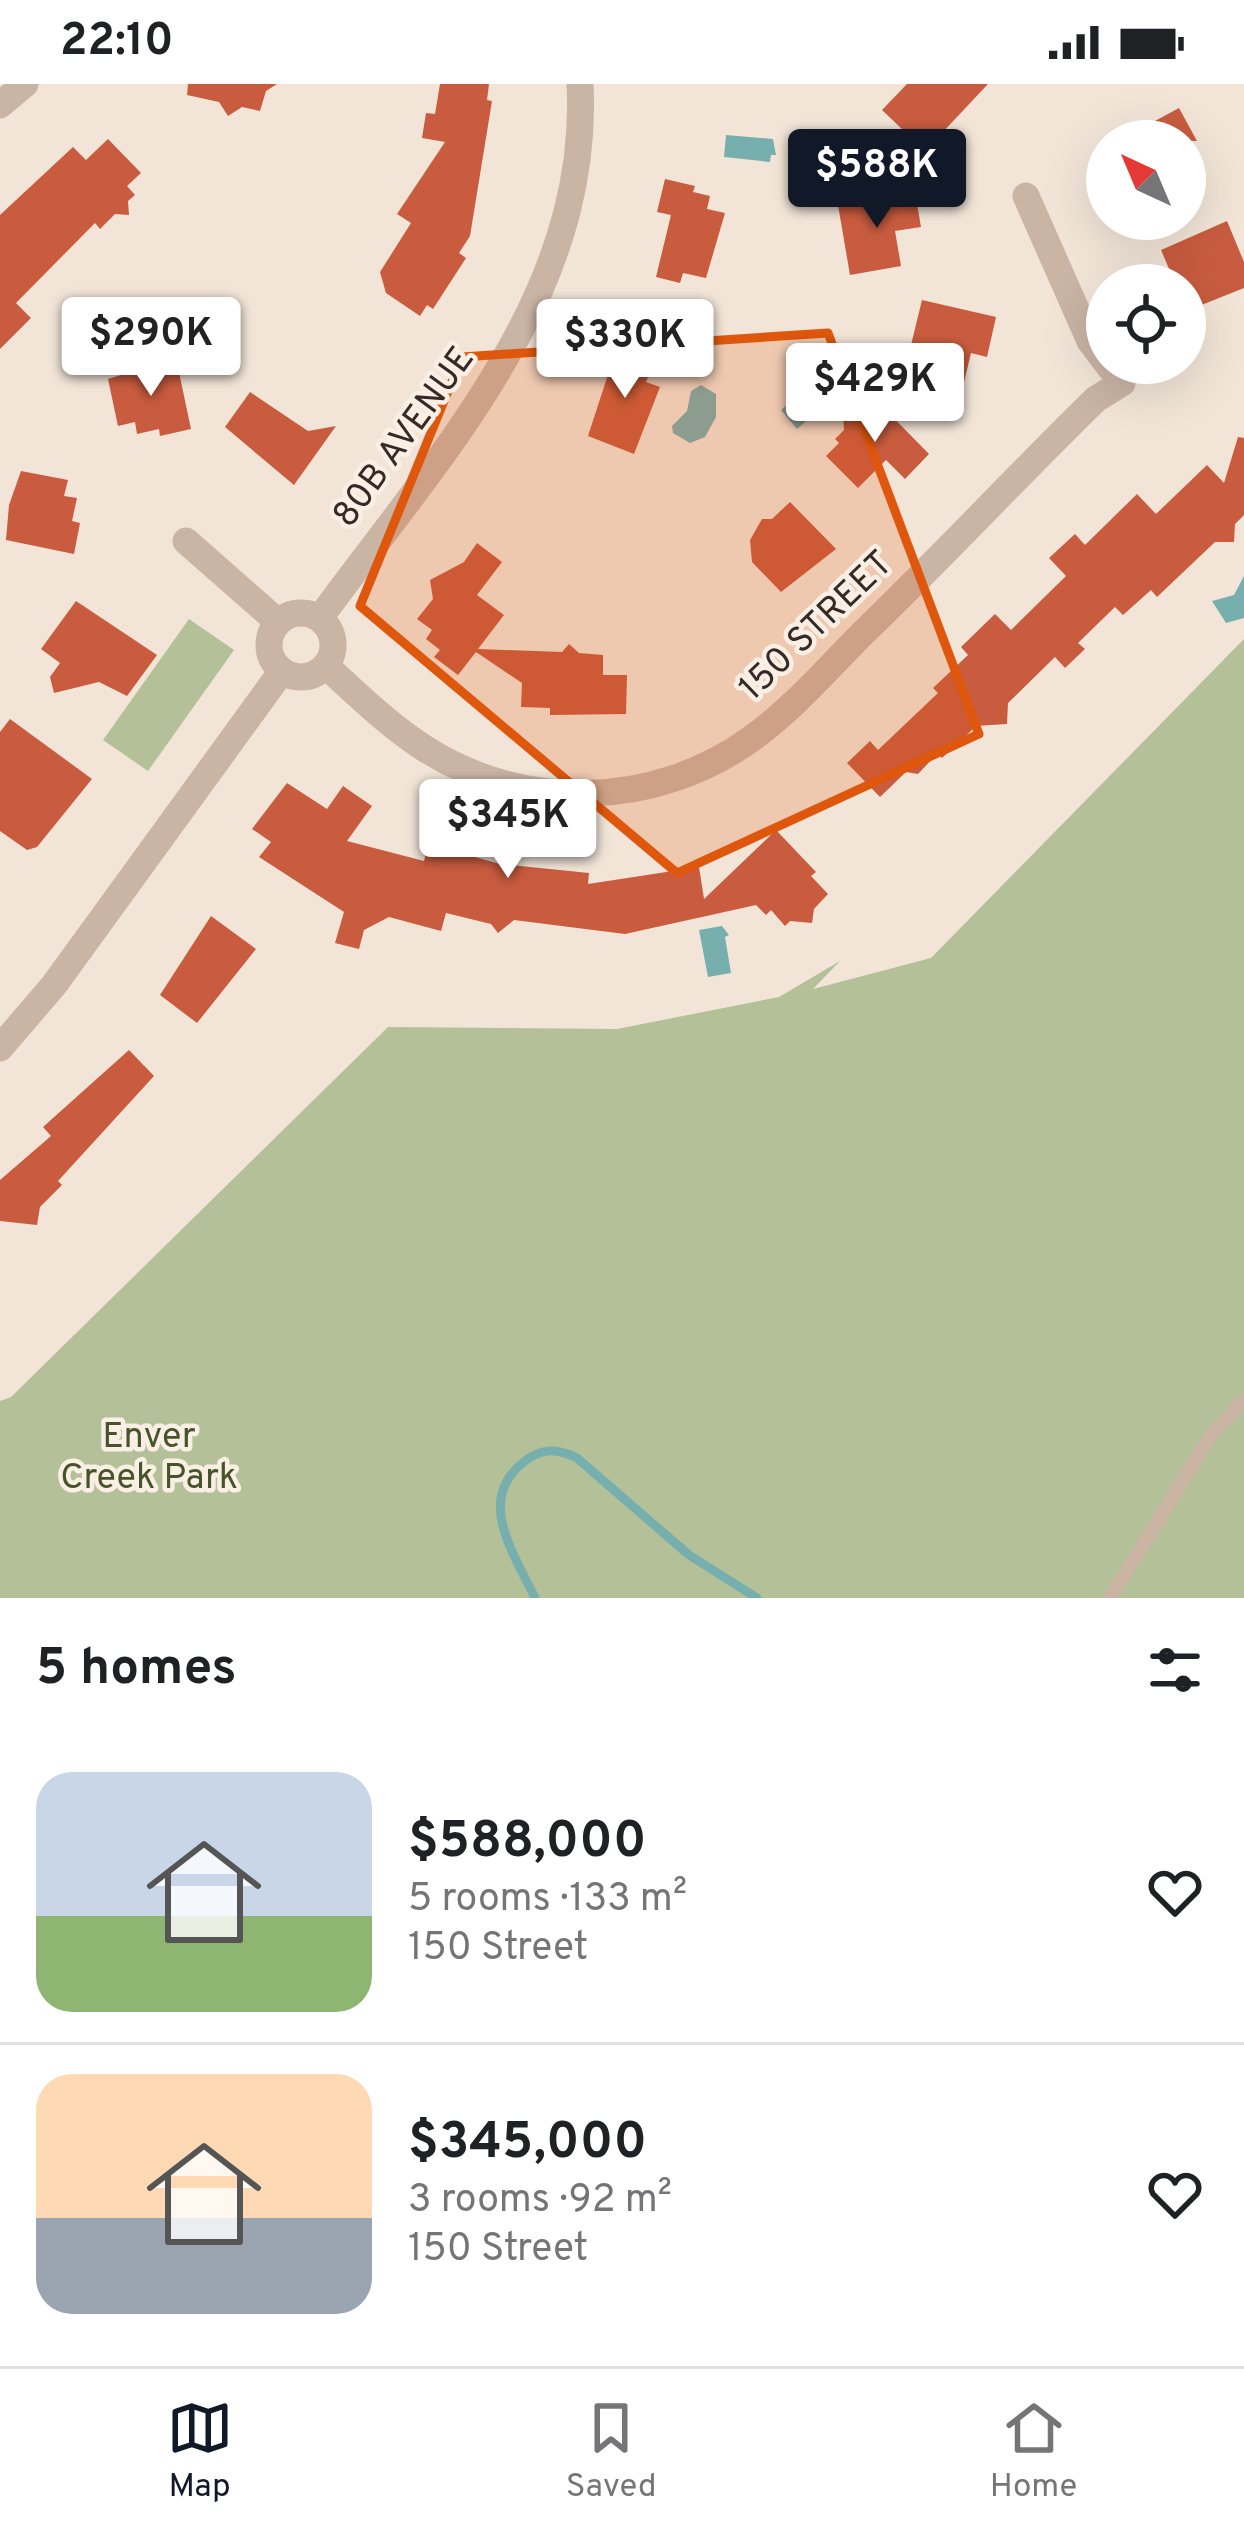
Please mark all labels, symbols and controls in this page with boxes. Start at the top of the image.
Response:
text: 22:10 [60,14,174,71]
north arrow [1086,120,1206,240]
map controls [1086,120,1206,384]
pin: $588K [793,129,961,231]
text: $588K [815,143,939,192]
button: locate [1086,264,1206,384]
pin: $290K [67,297,235,399]
pin: $330K [541,299,709,401]
text: $290K [89,311,213,360]
text: $330K [564,313,686,362]
street label: 80B AVENUE [324,339,486,537]
pin: $429K [791,343,959,445]
text: $429K [813,357,937,406]
street label: 150 STREET [730,542,904,712]
pin: $345K [424,779,592,881]
text: $345K [446,793,570,842]
park label: Enver Creek Park [60,1415,238,1502]
icon: filters [1142,1637,1208,1703]
text: 5 homes [36,1638,237,1703]
text: $588,000 [408,1811,647,1876]
icon: home [132,1820,276,1964]
icon: heart [1142,1859,1208,1925]
text: 5 rooms · 133 m² [408,1876,687,1925]
text: 150 Street [408,1925,588,1974]
text: $345,000 [408,2112,647,2177]
icon: home [132,2122,276,2266]
icon: heart [1142,2161,1208,2227]
text: 3 rooms · 92 m² [408,2177,672,2226]
text: 150 Street [408,2226,588,2275]
tab: Map [167,2395,233,2509]
tab: Saved [566,2395,657,2509]
tab: Home [990,2395,1077,2509]

